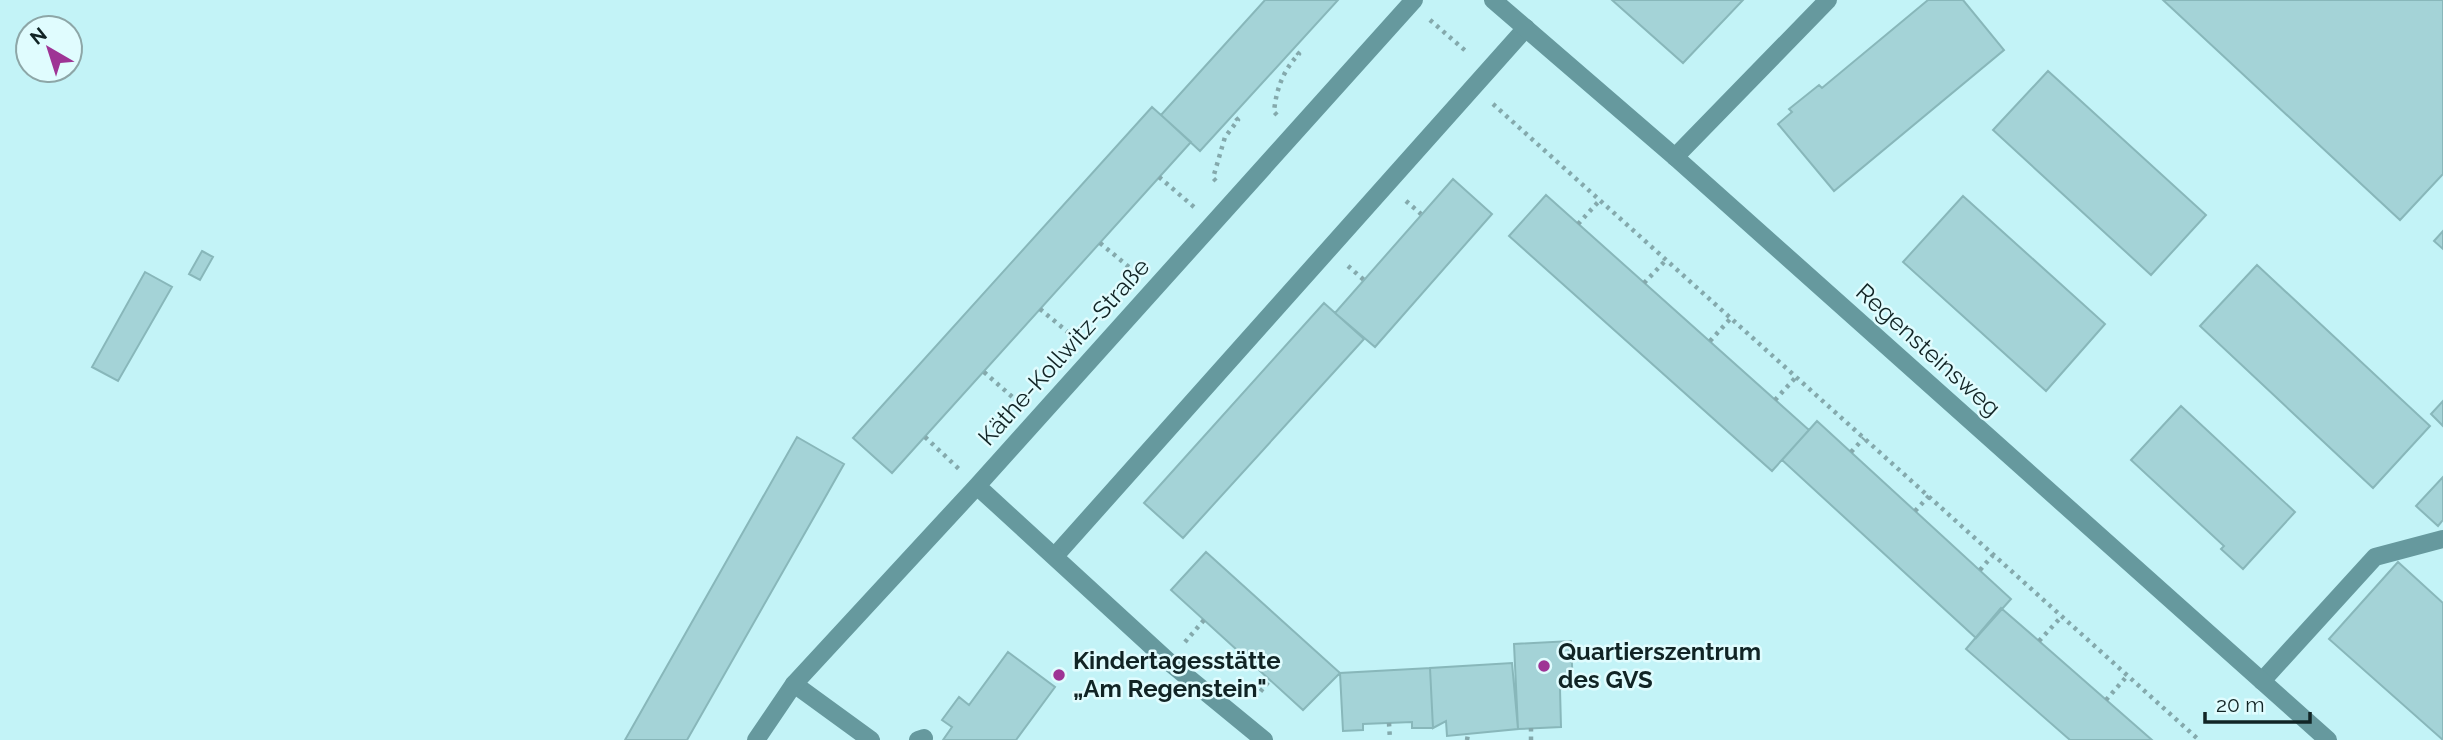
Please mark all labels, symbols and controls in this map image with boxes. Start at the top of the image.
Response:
north arrow [14,14,84,84]
text: N [26,23,51,49]
street label: Käthe-Kollwitz-Straße [972,252,1155,451]
street label: Regensteinsweg [1850,277,2007,422]
place label: Quartierszentrum des GVS [1558,637,1761,694]
place label: Kindertagesstätte „Am Regenstein" [1073,646,1281,703]
marker: Quartierszentrum des GVS [1536,658,1552,674]
marker: Kindertagesstätte „Am Regenstein" [1051,667,1067,683]
scale bar [2205,680,2310,724]
text: 20 m [2216,692,2264,717]

